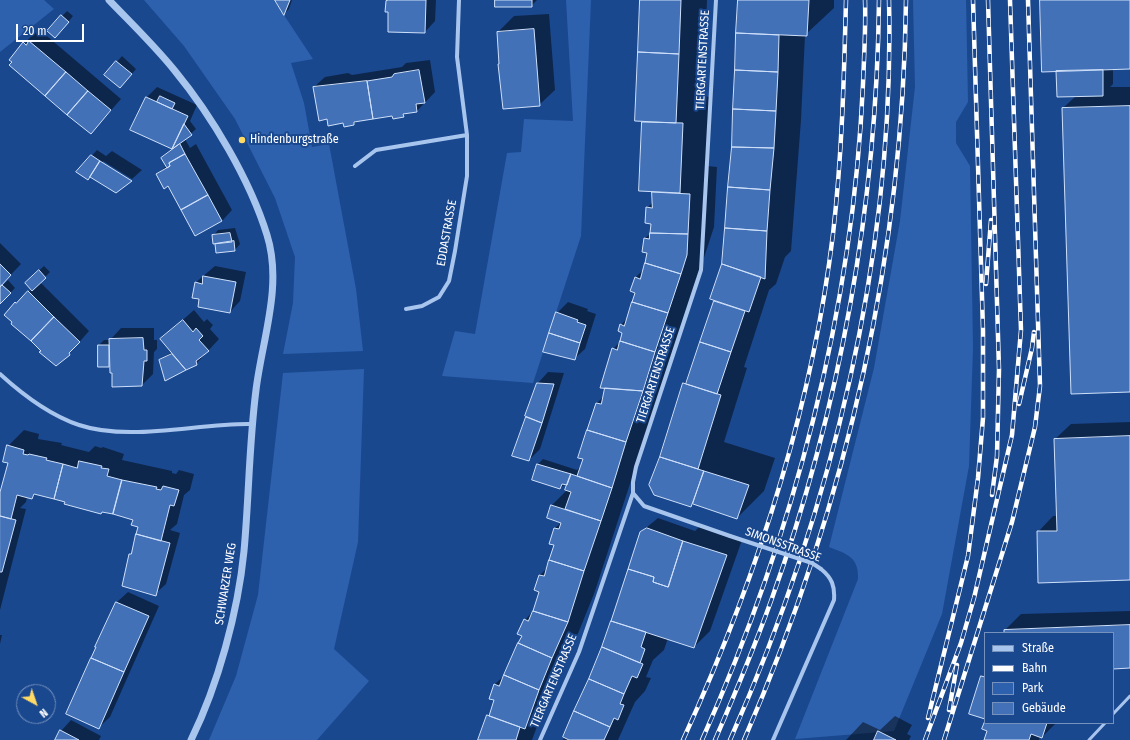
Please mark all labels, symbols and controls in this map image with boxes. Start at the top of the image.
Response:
street label: TIERGARTENSTRASSE [693,10,713,110]
scale bar [18,16,86,42]
text: 20 m [23,24,47,38]
place label: Hindenburgstraße [250,133,339,147]
marker: Hindenburgstraße [237,135,247,145]
street label: EDDASTRASSE [434,199,460,267]
street label: TIERGARTENSTRASSE [634,325,678,425]
street label: SIMONSSTRASSE [743,525,823,565]
street label: SCHWARZER WEG [212,542,240,626]
street label: TIERGARTENSTRASSE [528,632,580,730]
legend [984,632,1114,724]
text: Straße [1022,641,1054,655]
text: Bahn [1022,661,1047,675]
text: Park [1022,681,1043,695]
north arrow [16,684,56,724]
text: Gebäude [1022,701,1066,715]
text: N [37,706,50,720]

